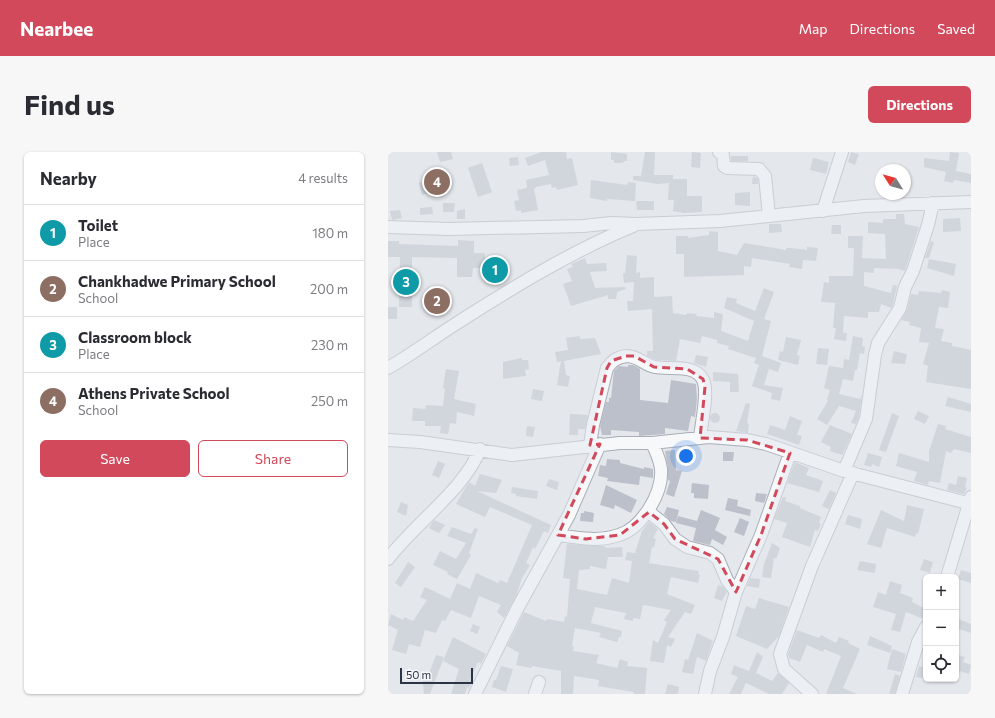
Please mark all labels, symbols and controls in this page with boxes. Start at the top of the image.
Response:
text: Nearbee [20,17,93,40]
text: Map [799,20,828,37]
text: Directions [850,20,915,37]
text: Saved [937,20,975,37]
button: Directions [868,86,971,123]
text: Find us [24,87,115,121]
north arrow [875,164,911,200]
pin: 4 [424,167,450,197]
text: Nearby [40,168,97,189]
text: 4 results [298,170,348,186]
text: Toilet [78,216,118,234]
text: 1 [50,225,56,241]
text: 180 m [312,225,348,241]
text: Place [78,234,110,250]
pin: 1 [482,255,508,285]
pin: 3 [393,267,419,297]
text: Chankhadwe Primary School [78,272,276,290]
text: 2 [49,281,57,297]
text: 200 m [310,281,348,297]
pin: 2 [424,286,450,316]
text: School [78,290,118,306]
text: Classroom block [78,328,192,346]
text: 3 [49,337,57,353]
text: 230 m [311,337,348,353]
text: Place [78,346,110,362]
text: Athens Private School [78,384,230,402]
text: 4 [49,393,57,409]
text: 250 m [311,393,348,409]
text: School [78,402,118,418]
button: Save [40,440,190,477]
button: Share [198,440,348,477]
your location [676,446,696,466]
map controls [923,574,959,682]
button: + [923,574,959,610]
button: − [923,610,959,646]
button: locate [923,646,959,682]
scale bar [400,666,473,685]
text: 50 m [406,668,431,681]

